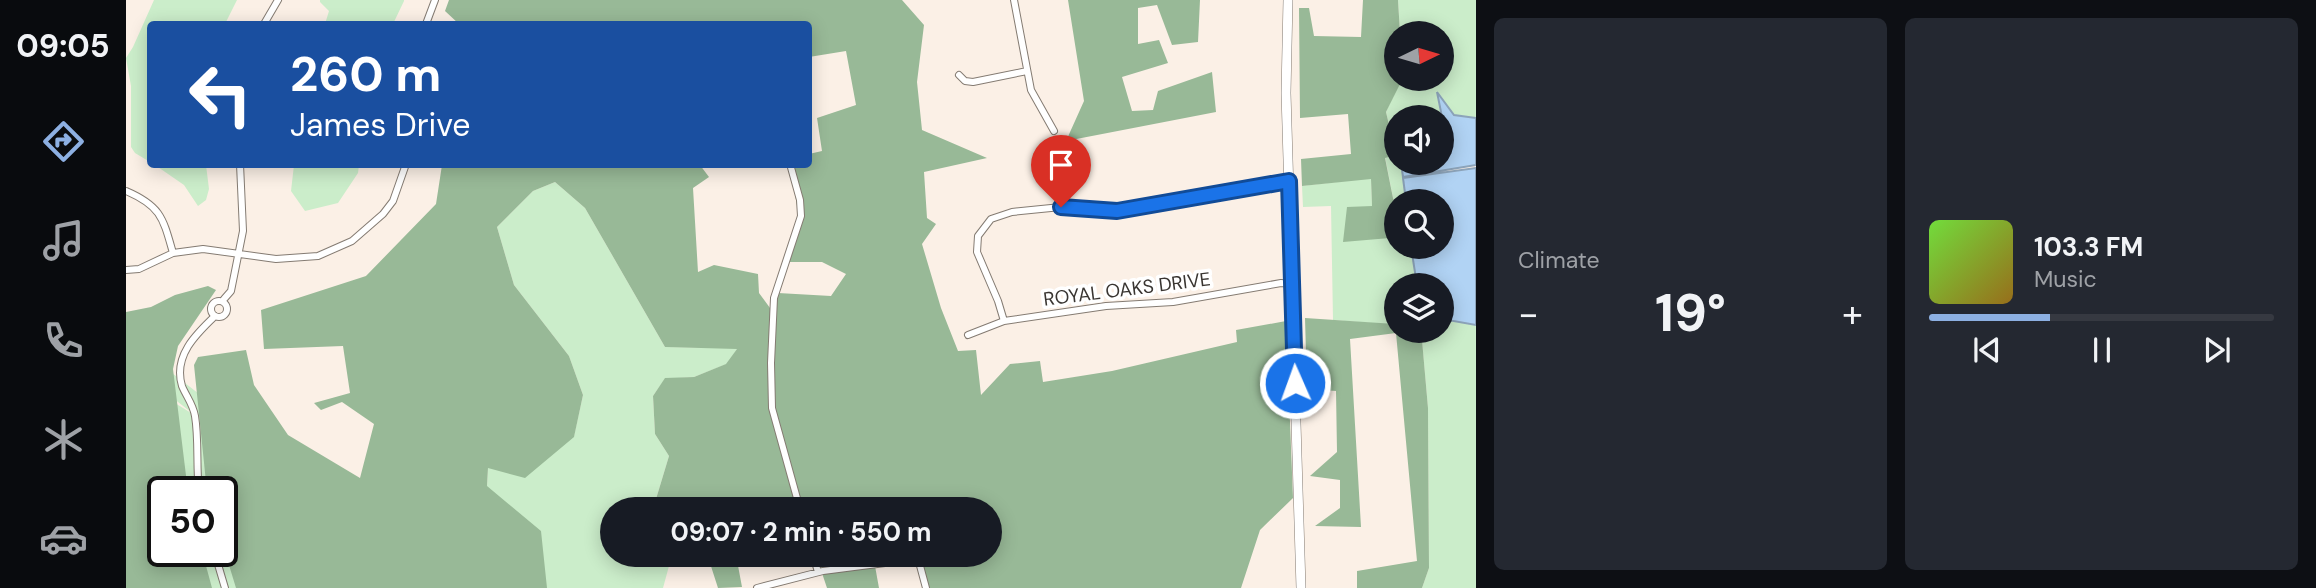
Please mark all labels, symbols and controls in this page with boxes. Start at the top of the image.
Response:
north arrow [1384,21,1454,91]
map controls [1384,21,1454,343]
text: 09:05 [16,25,110,67]
text: 260 m [290,42,441,106]
icon: left [175,49,266,140]
text: James Drive [290,104,470,146]
button: sound [1384,105,1454,175]
icon: directions [39,117,88,166]
pin [1031,135,1091,207]
icon: arrive [1042,146,1080,184]
button: search [1384,189,1454,259]
icon: music [39,216,88,265]
text: 103.3 FM [2034,230,2143,264]
text: Climate [1518,245,1600,275]
text: Music [2034,264,2097,294]
street label: ROYAL OAKS DRIVE [1042,266,1212,312]
button: layers [1384,273,1454,343]
text: 19° [1655,279,1726,347]
text: − [1518,289,1539,339]
text: + [1842,289,1863,339]
icon: phone [39,316,88,365]
icon: previous [1968,331,2006,369]
icon: pause [2083,331,2121,369]
icon: next [2198,331,2236,369]
position arrow [1258,346,1332,420]
icon: climate [39,415,88,464]
speed limit sign: 50 [147,476,238,567]
icon: car [39,514,88,563]
text: 09:07 · 2 min · 550 m [670,515,932,549]

